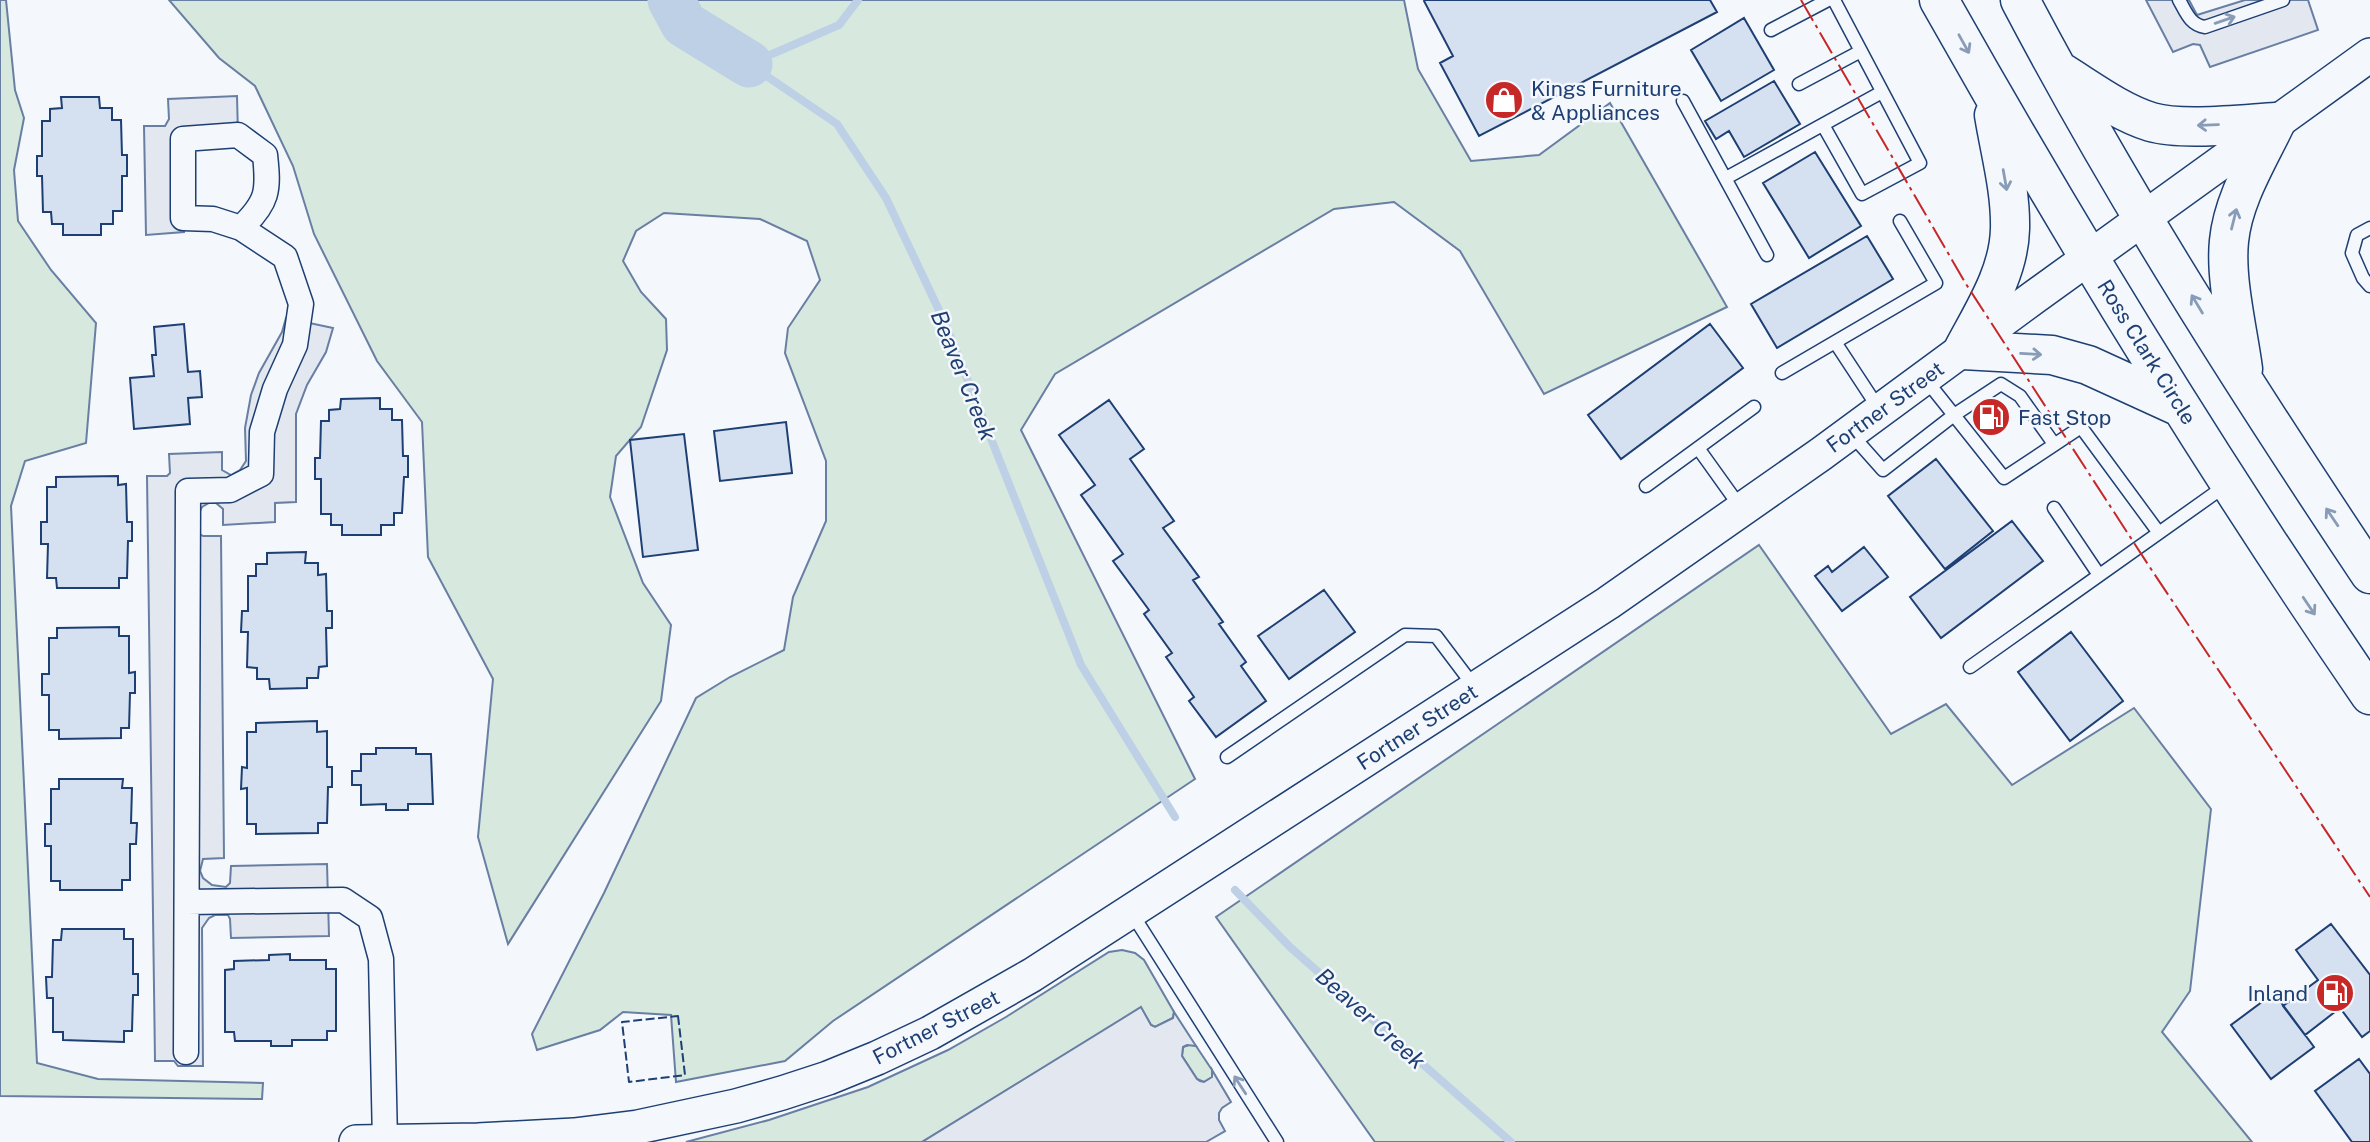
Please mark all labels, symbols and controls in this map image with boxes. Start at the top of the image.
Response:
one-way arrow [2214,13,2236,25]
one-way arrow [1957,34,1971,54]
place label: Kings Furniture & Appliances [1531,76,1682,125]
shop icon: Kings Furniture & Appliances [1483,79,1525,121]
one-way arrow [2197,118,2220,131]
one-way arrow [1999,168,2012,191]
one-way arrow [2228,208,2241,231]
street label: Ross Clark Circle [2092,275,2202,429]
one-way arrow [2189,295,2203,315]
water label: Beaver Creek [926,306,1003,445]
one-way arrow [2019,348,2042,361]
street label: Fortner Street [1822,356,1948,458]
fuel station icon: Fast Stop [1970,396,2012,438]
place label: Fast Stop [2018,405,2111,430]
one-way arrow [2325,508,2339,527]
one-way arrow [2302,596,2316,615]
street label: Fortner Street [1352,679,1482,775]
water label: Beaver Creek [1311,962,1432,1075]
fuel station icon: Inland [2314,972,2356,1014]
place label: Inland [2247,981,2308,1006]
street label: Fortner Street [868,984,1004,1070]
one-way arrow [1233,1076,1247,1095]

